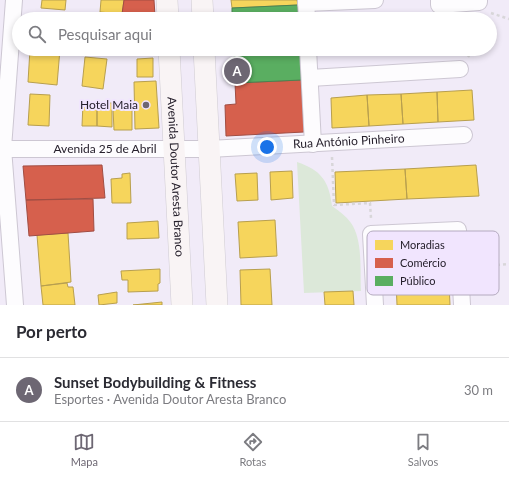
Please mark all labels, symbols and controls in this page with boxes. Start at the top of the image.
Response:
search box [12,12,497,56]
icon: search [26,23,48,45]
text: Pesquisar aqui [58,25,152,43]
pin: A [224,56,250,86]
place label: Hotel Maia [80,97,138,112]
street label: Avenida Doutor Aresta Branco [164,97,188,257]
marker: Hotel Maia [141,100,151,110]
street label: Rua António Pinheiro [293,130,405,151]
your location [257,137,277,157]
street label: Avenida 25 de Abril [53,141,157,156]
legend [367,231,499,295]
text: Moradias [400,238,445,251]
text: Comércio [400,256,446,269]
text: Público [400,274,435,287]
text: Por perto [16,321,87,342]
text: Sunset Bodybuilding & Fitness [54,373,256,391]
text: A [24,382,34,398]
text: 30 m [464,382,493,398]
text: Esportes · Avenida Doutor Aresta Branco [54,391,286,407]
tab: Mapa [71,431,98,468]
tab: Rotas [239,431,266,468]
tab: Salvos [408,431,438,468]

